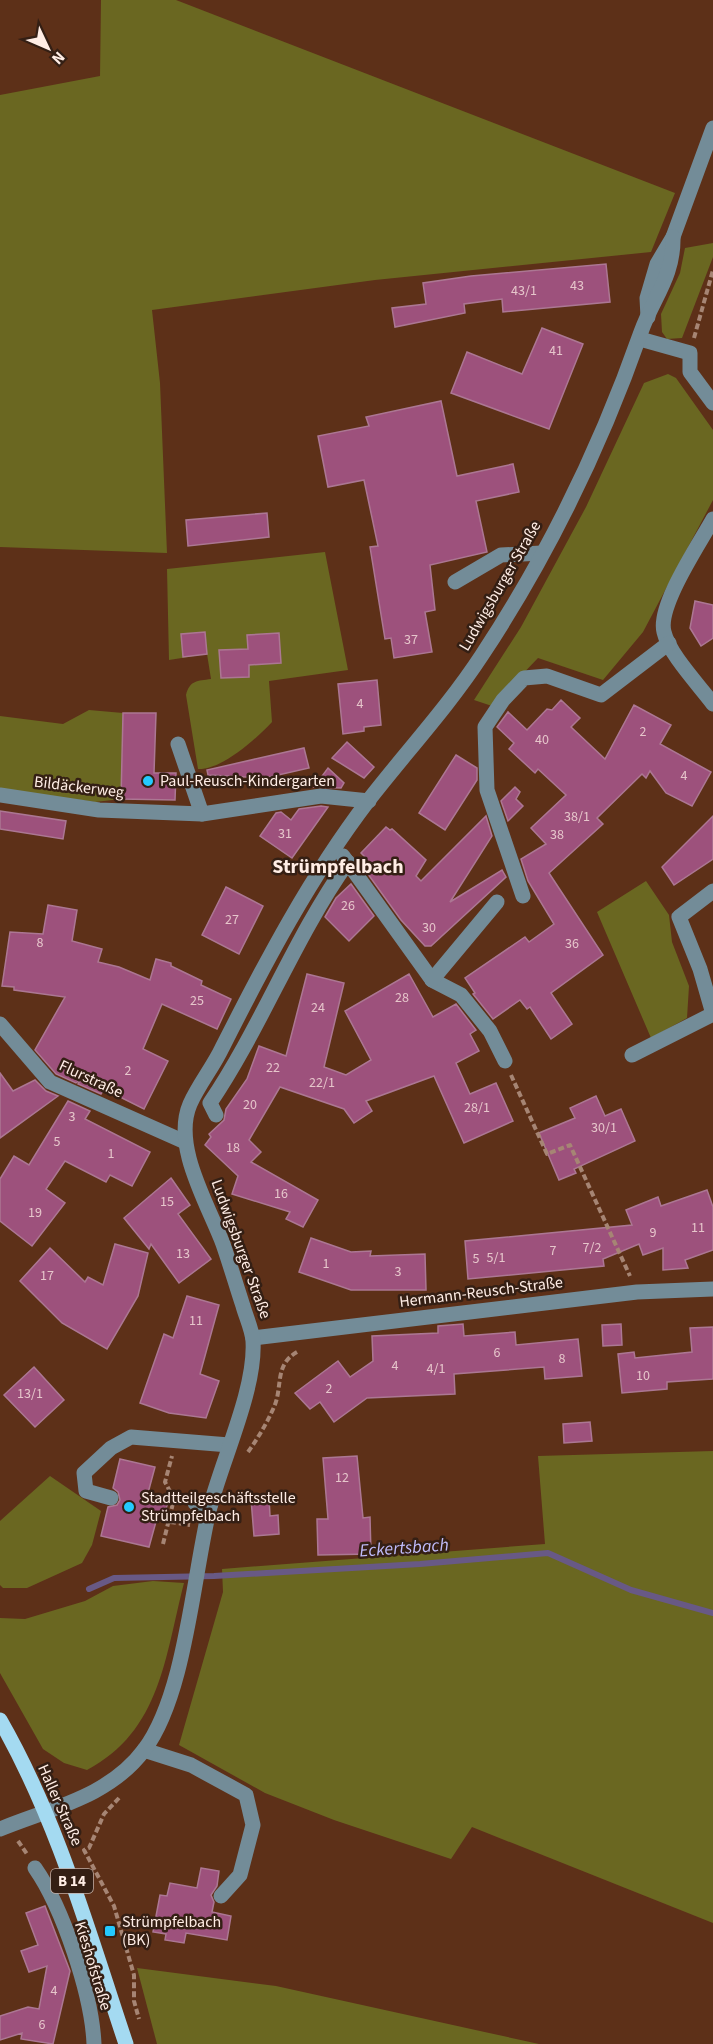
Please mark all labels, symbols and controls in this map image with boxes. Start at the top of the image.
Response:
north arrow [18,18,78,78]
text: N [46,46,70,69]
house number: 43 [570,276,584,296]
house number: 43/1 [511,281,537,301]
house number: 41 [549,341,563,361]
street label: Ludwigsburger Straße [454,517,546,655]
house number: 37 [404,630,418,650]
house number: 4 [357,694,364,714]
house number: 2 [640,722,647,742]
house number: 40 [535,730,549,750]
house number: 4 [681,766,688,786]
place label: Paul-Reusch-Kindergarten [160,770,335,792]
street label: Bildäckerweg [33,771,125,803]
marker: Paul-Reusch-Kindergarten [141,774,155,788]
house number: 38/1 [564,807,590,827]
house number: 31 [278,824,292,844]
house number: 38 [550,825,564,845]
district label: Strümpfelbach [272,853,404,881]
house number: 26 [341,896,355,916]
house number: 27 [225,910,239,930]
house number: 30 [422,918,436,938]
house number: 8 [37,933,44,953]
house number: 36 [565,934,579,954]
house number: 28 [395,988,409,1008]
house number: 25 [190,991,204,1011]
house number: 24 [311,998,325,1018]
street label: Flurstraße [55,1055,127,1103]
house number: 22 [266,1058,280,1078]
house number: 2 [125,1061,132,1081]
house number: 22/1 [309,1073,335,1093]
house number: 20 [243,1095,257,1115]
house number: 28/1 [464,1098,490,1118]
house number: 3 [69,1107,76,1127]
house number: 30/1 [591,1118,617,1138]
house number: 5 [54,1132,61,1152]
house number: 18 [226,1138,240,1158]
house number: 1 [108,1144,115,1164]
street label: Ludwigsburger Straße [206,1176,276,1322]
house number: 16 [274,1184,288,1204]
house number: 15 [160,1192,174,1212]
house number: 19 [28,1203,42,1223]
house number: 11 [691,1218,705,1238]
house number: 9 [650,1223,657,1243]
house number: 7/2 [583,1238,601,1258]
house number: 7 [550,1241,557,1261]
house number: 13 [176,1244,190,1264]
house number: 5/1 [487,1248,505,1268]
house number: 5 [473,1249,480,1269]
house number: 1 [323,1254,330,1274]
house number: 3 [395,1262,402,1282]
house number: 17 [40,1266,54,1286]
street label: Hermann-Reusch-Straße [398,1271,564,1313]
house number: 11 [189,1311,203,1331]
house number: 6 [494,1343,501,1363]
house number: 8 [559,1349,566,1369]
house number: 4 [392,1356,399,1376]
house number: 4/1 [427,1359,445,1379]
house number: 10 [636,1366,650,1386]
house number: 2 [326,1379,333,1399]
house number: 13/1 [17,1384,43,1404]
house number: 12 [335,1468,349,1488]
place label: Stadtteilgeschäftsstelle Strümpfelbach [141,1487,296,1527]
marker: Stadtteilgeschäftsstelle Strümpfelbach [122,1500,136,1514]
water label: Eckertsbach [358,1532,450,1564]
street label: Haller Straße [32,1761,88,1849]
road number: B 14 [51,1869,93,1893]
place label: Strümpfelbach (BK) [122,1911,221,1951]
street label: Kieshofstraße [69,1919,117,2013]
marker: Strümpfelbach (BK) [103,1924,117,1938]
house number: 4 [51,1981,58,2001]
house number: 6 [39,2015,46,2035]

